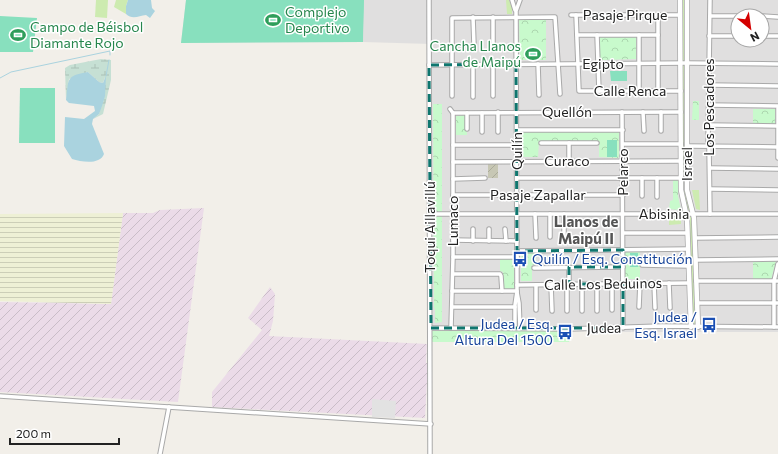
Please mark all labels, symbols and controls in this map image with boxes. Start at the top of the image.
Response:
place label: Complejo Deportivo [285,3,350,36]
street label: Pasaje Pirque [583,6,667,23]
north arrow [730,8,770,48]
sports icon: Complejo Deportivo [264,11,282,29]
place label: Campo de Béisbol Diamante Rojo [30,18,143,51]
sports icon: Campo de Béisbol Diamante Rojo [9,26,27,44]
text: N [748,29,762,45]
place label: Cancha Llanos de Maipú [430,37,521,70]
sports icon: Cancha Llanos de Maipú [524,45,542,63]
street label: Egipto [582,55,624,72]
street label: Los Pescadores [700,58,717,156]
street label: Calle Renca [594,82,666,99]
street label: Quellón [542,103,592,120]
street label: Quilín [508,132,525,170]
street label: Israel [678,147,695,181]
street label: Pelarco [614,148,631,196]
street label: Curaco [544,152,590,169]
street label: Toqui Aillavillú [421,181,438,273]
street label: Pasaje Zapallar [490,186,586,203]
street label: Lumaco [444,196,461,246]
street label: Abisinia [639,205,689,222]
district label: Llanos de Maipú II [554,212,618,247]
bus stop icon: Quilín / Esq. Constitución [511,250,529,268]
place label: Quilín / Esq. Constitución [532,250,693,267]
street label: Calle Los Beduinos [544,274,662,293]
place label: Judea / Esq. Israel [634,308,697,341]
place label: Judea / Esq. Altura Del 1500 [455,315,553,348]
bus stop icon: Judea / Esq. Israel [700,316,718,334]
street label: Judea [587,319,621,336]
bus stop icon: Judea / Esq. Altura Del 1500 [556,323,574,341]
scale bar [10,420,119,446]
text: 200 m [16,426,51,440]

